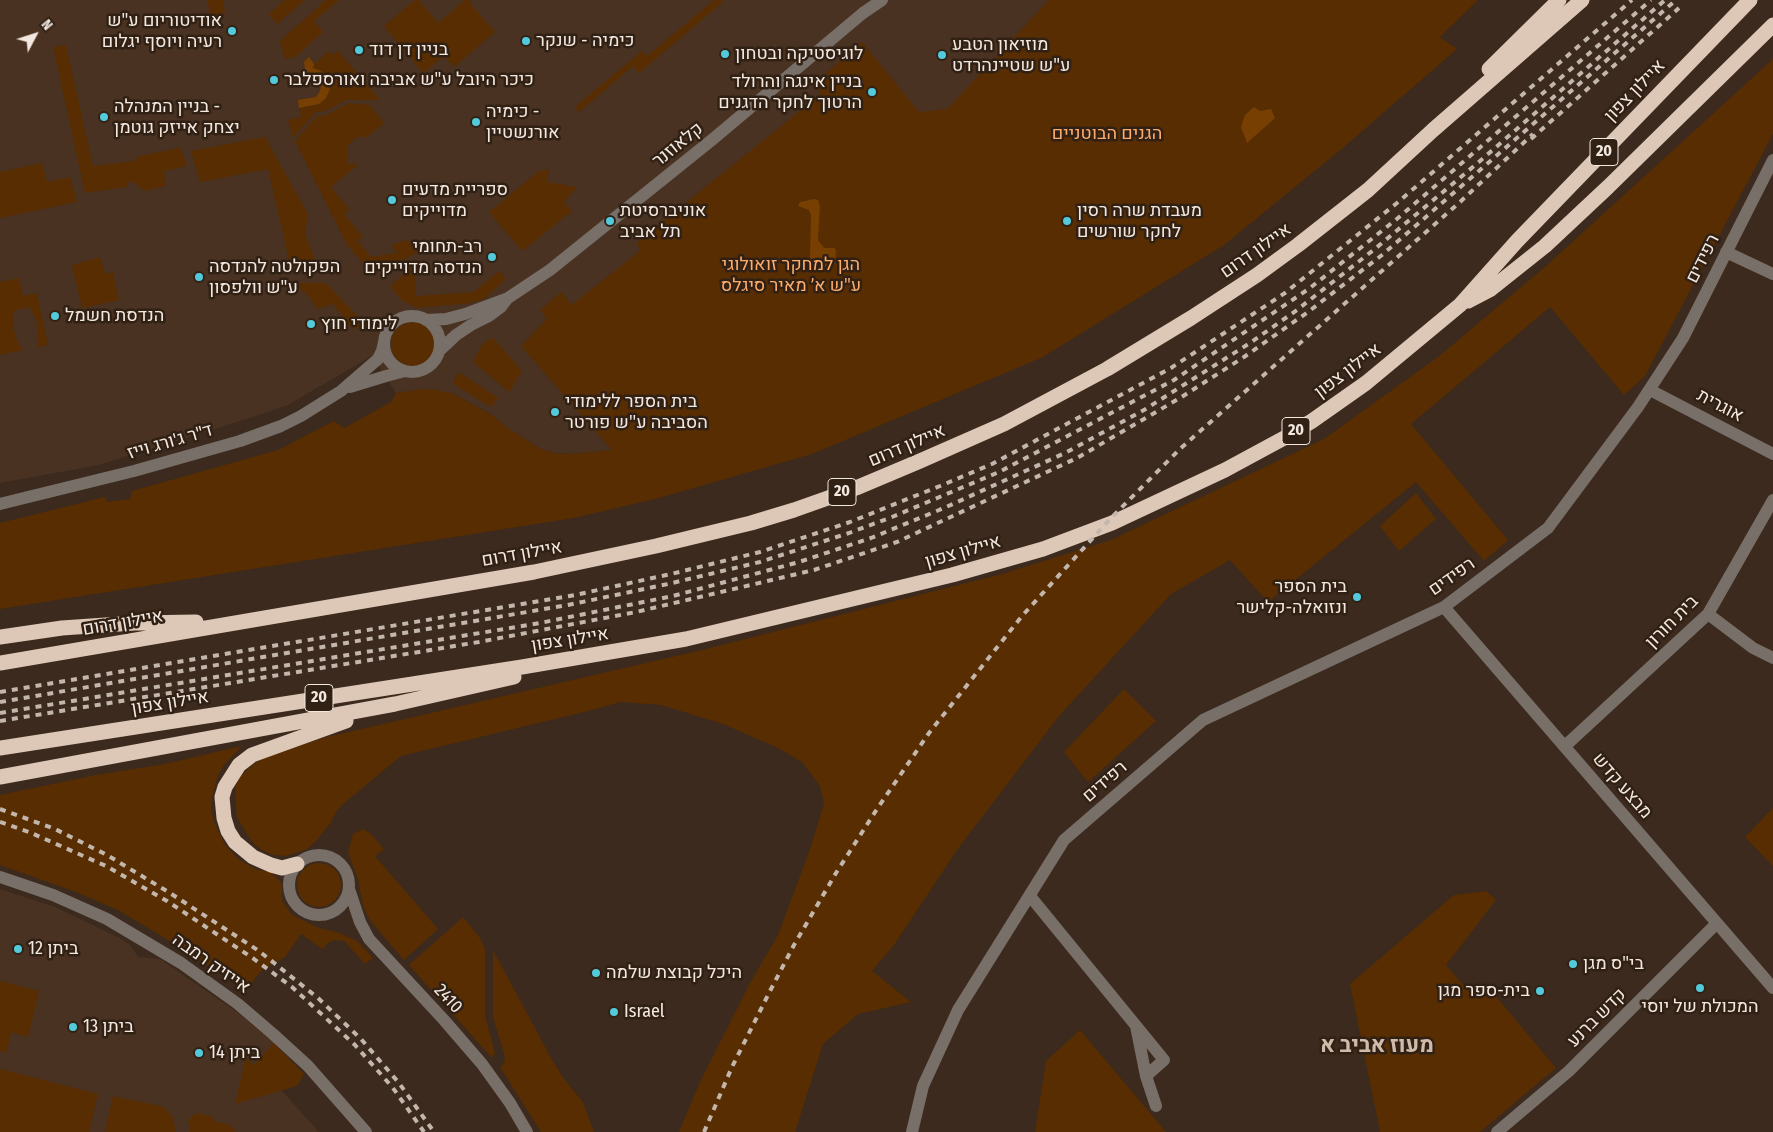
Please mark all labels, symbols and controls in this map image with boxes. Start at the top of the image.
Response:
north arrow [10,10,60,60]
place label: אודיטוריום ע"ש רעיה ויוסף יגלום [102,10,222,52]
text: N [38,16,56,34]
marker: אודיטוריום ע"ש רעיה ויוסף יגלום [226,25,238,37]
place label: כימיה - שנקר [536,30,634,52]
place label: מוזיאון הטבע ע"ש שטיינהרדט [952,34,1070,76]
marker: כימיה - שנקר [520,35,532,47]
place label: בניין דן דוד [369,39,448,61]
place label: לוגיסטיקה ובטחון [735,43,863,65]
marker: בניין דן דוד [353,44,365,56]
marker: לוגיסטיקה ובטחון [719,48,731,60]
marker: מוזיאון הטבע ע"ש שטיינהרדט [936,49,948,61]
street label: איילון צפון [1600,55,1670,127]
place label: כיכר היובל ע"ש אביבה ואורספלבר [284,69,534,91]
place label: בניין אינגה והרולד הרטוך לחקר הדגנים [718,71,862,114]
marker: כיכר היובל ע"ש אביבה ואורספלבר [268,74,280,86]
marker: בניין אינגה והרולד הרטוך לחקר הדגנים [866,86,878,98]
place label: בניין המנהלה - יצחק אייזק גוטמן [114,96,240,138]
place label: כימיה - אורנשטיין [486,101,560,144]
marker: בניין המנהלה - יצחק אייזק גוטמן [98,111,110,123]
marker: כימיה - אורנשטיין [470,116,482,128]
street label: קלאוזנר [648,118,708,172]
park label: הגנים הבוטניים [1052,123,1162,145]
road number: 20 [1590,138,1618,166]
place label: ספריית מדעים מדוייקים [402,179,508,222]
marker: ספריית מדעים מדוייקים [386,194,398,206]
place label: אוניברסיטת תל אביב [620,200,706,242]
place label: מעבדת שרה רסין לחקר שורשים [1077,200,1202,242]
marker: אוניברסיטת תל אביב [604,215,616,227]
marker: מעבדת שרה רסין לחקר שורשים [1061,215,1073,227]
street label: איילון דרום [1216,219,1296,283]
street label: רפידים [1682,231,1724,287]
place label: רב-תחומי הנדסה מדוייקים [364,236,482,278]
marker: רב-תחומי הנדסה מדוייקים [486,251,498,263]
park label: הגן למחקר זואולוגי ע"ש א׳ מאיר סיגלס [721,254,861,296]
place label: הפקולטה להנדסה ע"ש וולפסון [209,256,340,298]
marker: הפקולטה להנדסה ע"ש וולפסון [193,271,205,283]
place label: הנדסת חשמל [65,305,164,327]
marker: הנדסת חשמל [49,310,61,322]
place label: לימודי חוץ [321,313,397,335]
marker: לימודי חוץ [305,318,317,330]
street label: איילון צפון [1310,339,1386,403]
street label: אוגרית [1693,385,1747,427]
place label: בית הספר ללימודי הסביבה ע''ש פורטר [565,391,708,434]
marker: בית הספר ללימודי הסביבה ע''ש פורטר [549,406,561,418]
road number: 20 [1282,418,1310,444]
street label: ד"ר ג'ורג וייז [125,420,215,464]
street label: איילון דרום [865,420,949,472]
road number: 20 [828,478,856,506]
street label: איילון צפון [923,531,1003,573]
street label: איילון דרום [480,536,564,572]
street label: רפידים [1425,553,1479,601]
place label: בית הספר ונזואלה-קלישר [1236,576,1347,618]
marker: בית הספר ונזואלה-קלישר [1351,591,1363,603]
street label: בית חורון [1641,591,1703,653]
street label: איילון דרום [81,605,165,641]
street label: איילון צפון [530,623,610,657]
road number: 20 [305,684,333,711]
street label: איילון צפון [130,686,210,720]
street label: מבצע קדש [1588,749,1656,823]
street label: רפידים [1078,757,1132,807]
street label: אייזיק רמבה [168,929,254,999]
place label: ביתן 12 [28,938,79,960]
marker: ביתן 12 [12,943,24,955]
place label: בי"ס מגן [1583,953,1644,975]
marker: בי"ס מגן [1567,958,1579,970]
place label: היכל קבוצת שלמה [606,962,742,984]
marker: היכל קבוצת שלמה [590,967,602,979]
street label: 2410 [429,980,467,1018]
place label: בית-ספר מגן [1438,980,1530,1002]
marker: המכולת של יוסי [1694,982,1706,994]
street label: קדש ברנע [1563,984,1631,1052]
marker: בית-ספר מגן [1534,985,1546,997]
place label: המכולת של יוסי [1641,996,1759,1018]
place label: Israel [624,1001,665,1023]
marker: Israel [608,1006,620,1018]
place label: ביתן 13 [83,1016,134,1038]
marker: ביתן 13 [67,1021,79,1033]
district label: מעוז אביב א [1320,1033,1434,1059]
place label: ביתן 14 [209,1042,260,1064]
marker: ביתן 14 [193,1047,205,1059]

